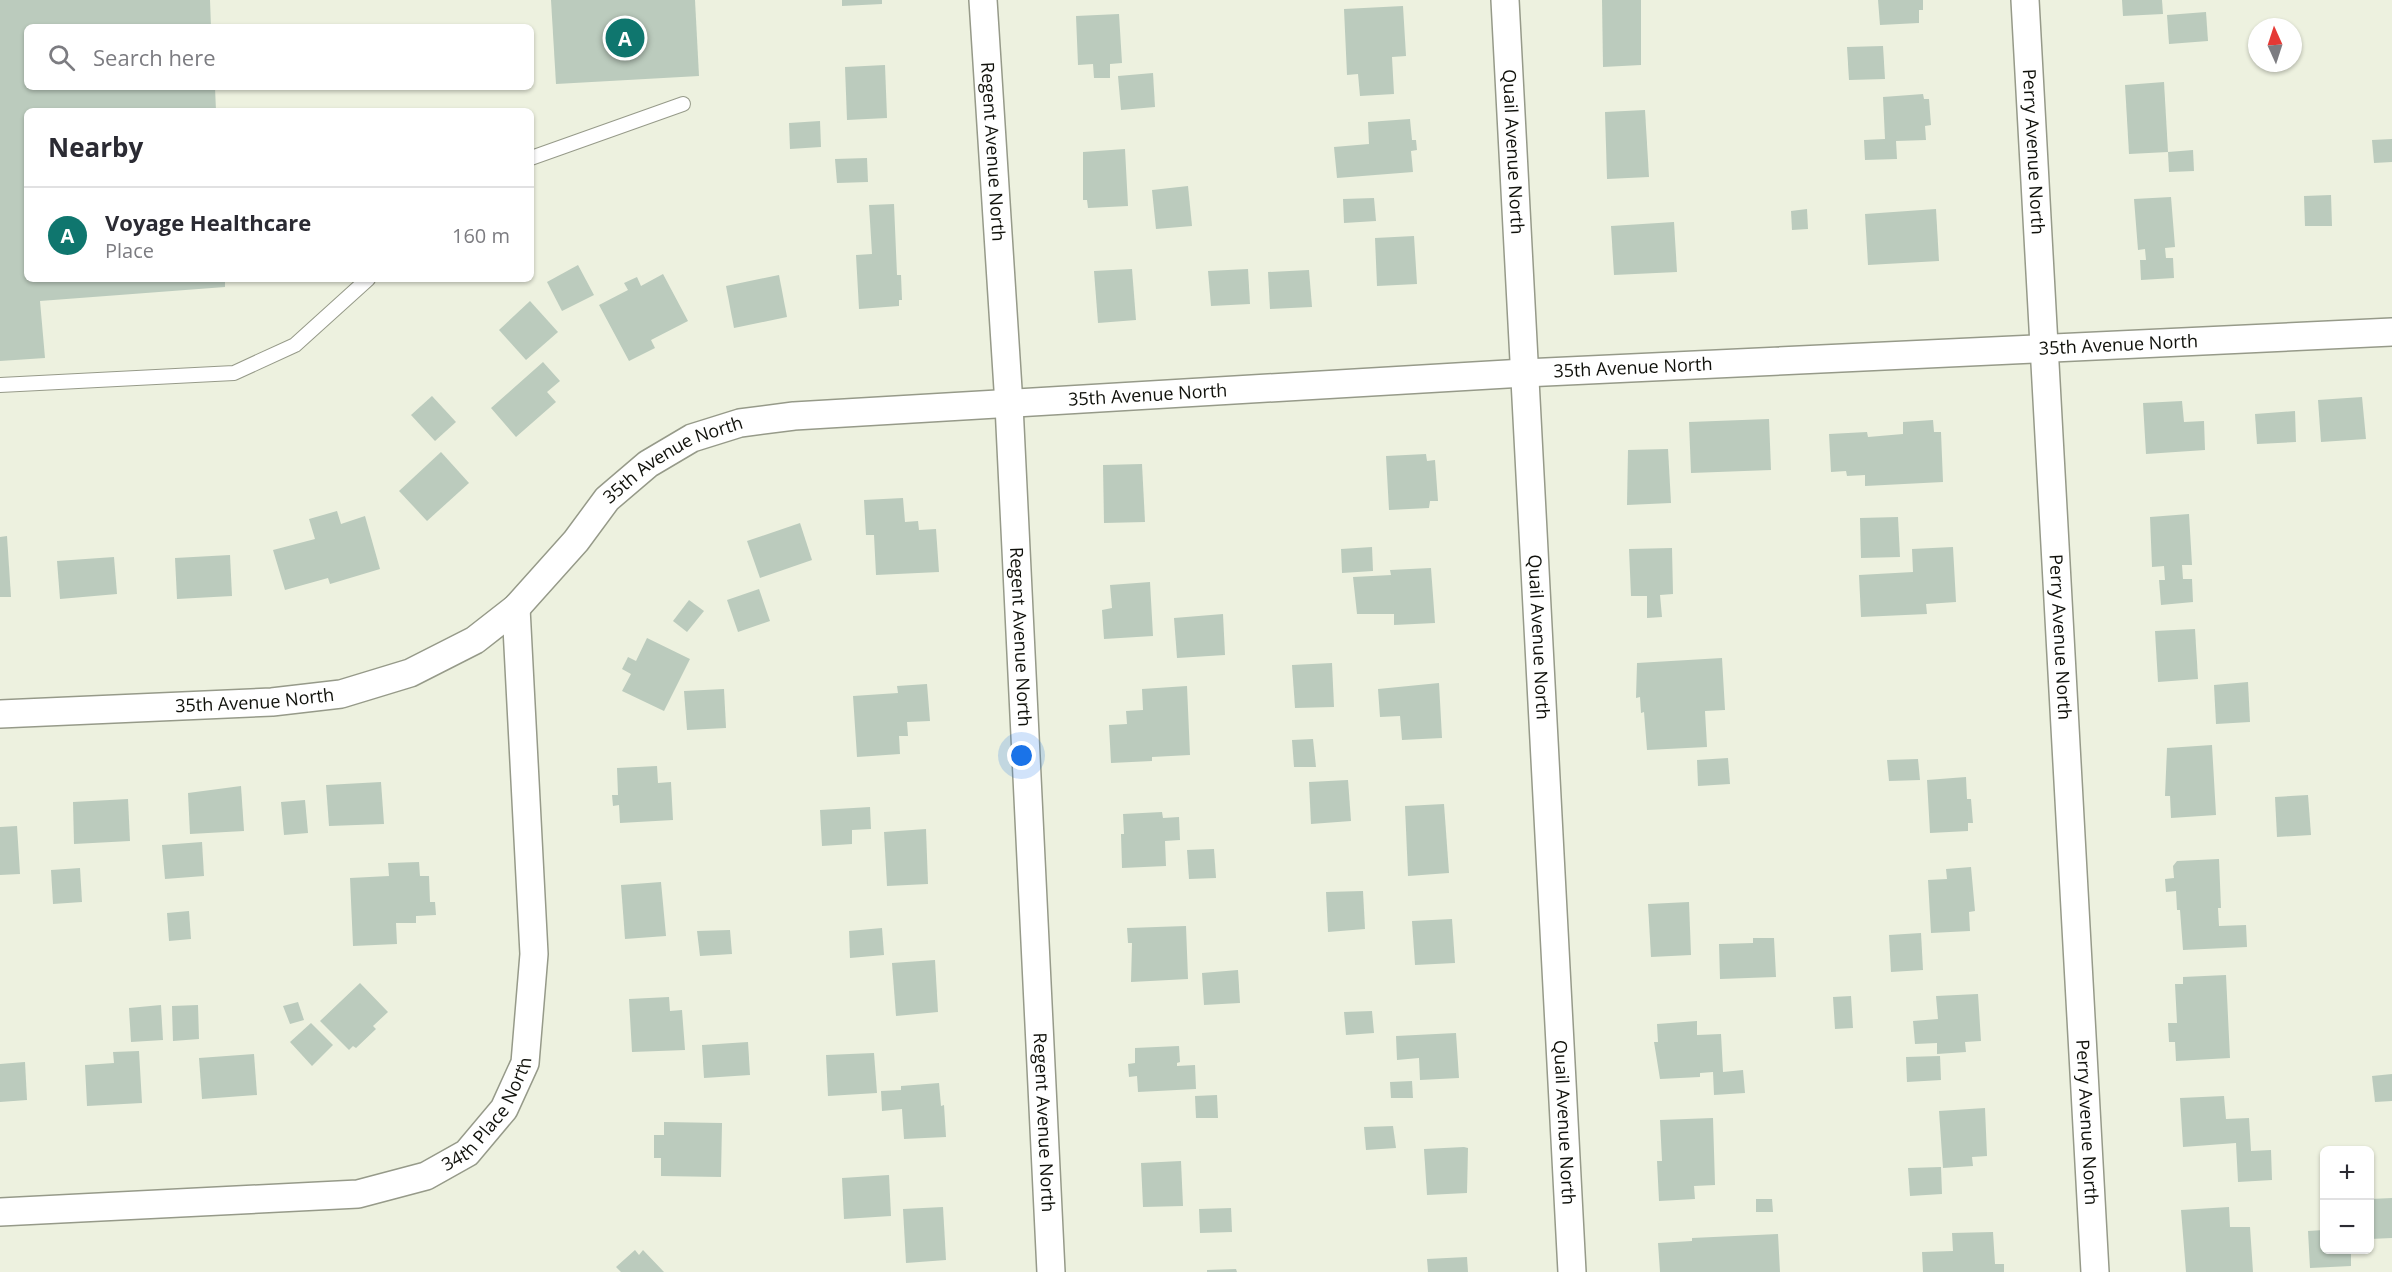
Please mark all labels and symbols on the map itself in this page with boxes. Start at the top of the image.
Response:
pin: A [606,15,644,60]
north arrow [2248,18,2302,72]
street label: Regent Avenue North [976,61,1011,242]
street label: Quail Avenue North [1498,68,1530,235]
street label: Perry Avenue North [2018,68,2051,235]
street label: 35th Avenue North [2038,328,2199,360]
street label: 35th Avenue North [1553,351,1713,383]
street label: 35th Avenue North [1067,378,1228,411]
street label: 35th Avenue North [597,410,746,508]
street label: Regent Avenue North [1005,546,1038,727]
street label: Perry Avenue North [2045,553,2078,721]
street label: Quail Avenue North [1523,554,1556,720]
street label: 35th Avenue North [175,682,335,717]
your location [1007,741,1036,770]
street label: Regent Avenue North [1028,1032,1061,1213]
street label: Quail Avenue North [1549,1039,1581,1206]
street label: Perry Avenue North [2071,1039,2104,1206]
street label: 34th Place North [437,1056,536,1176]

